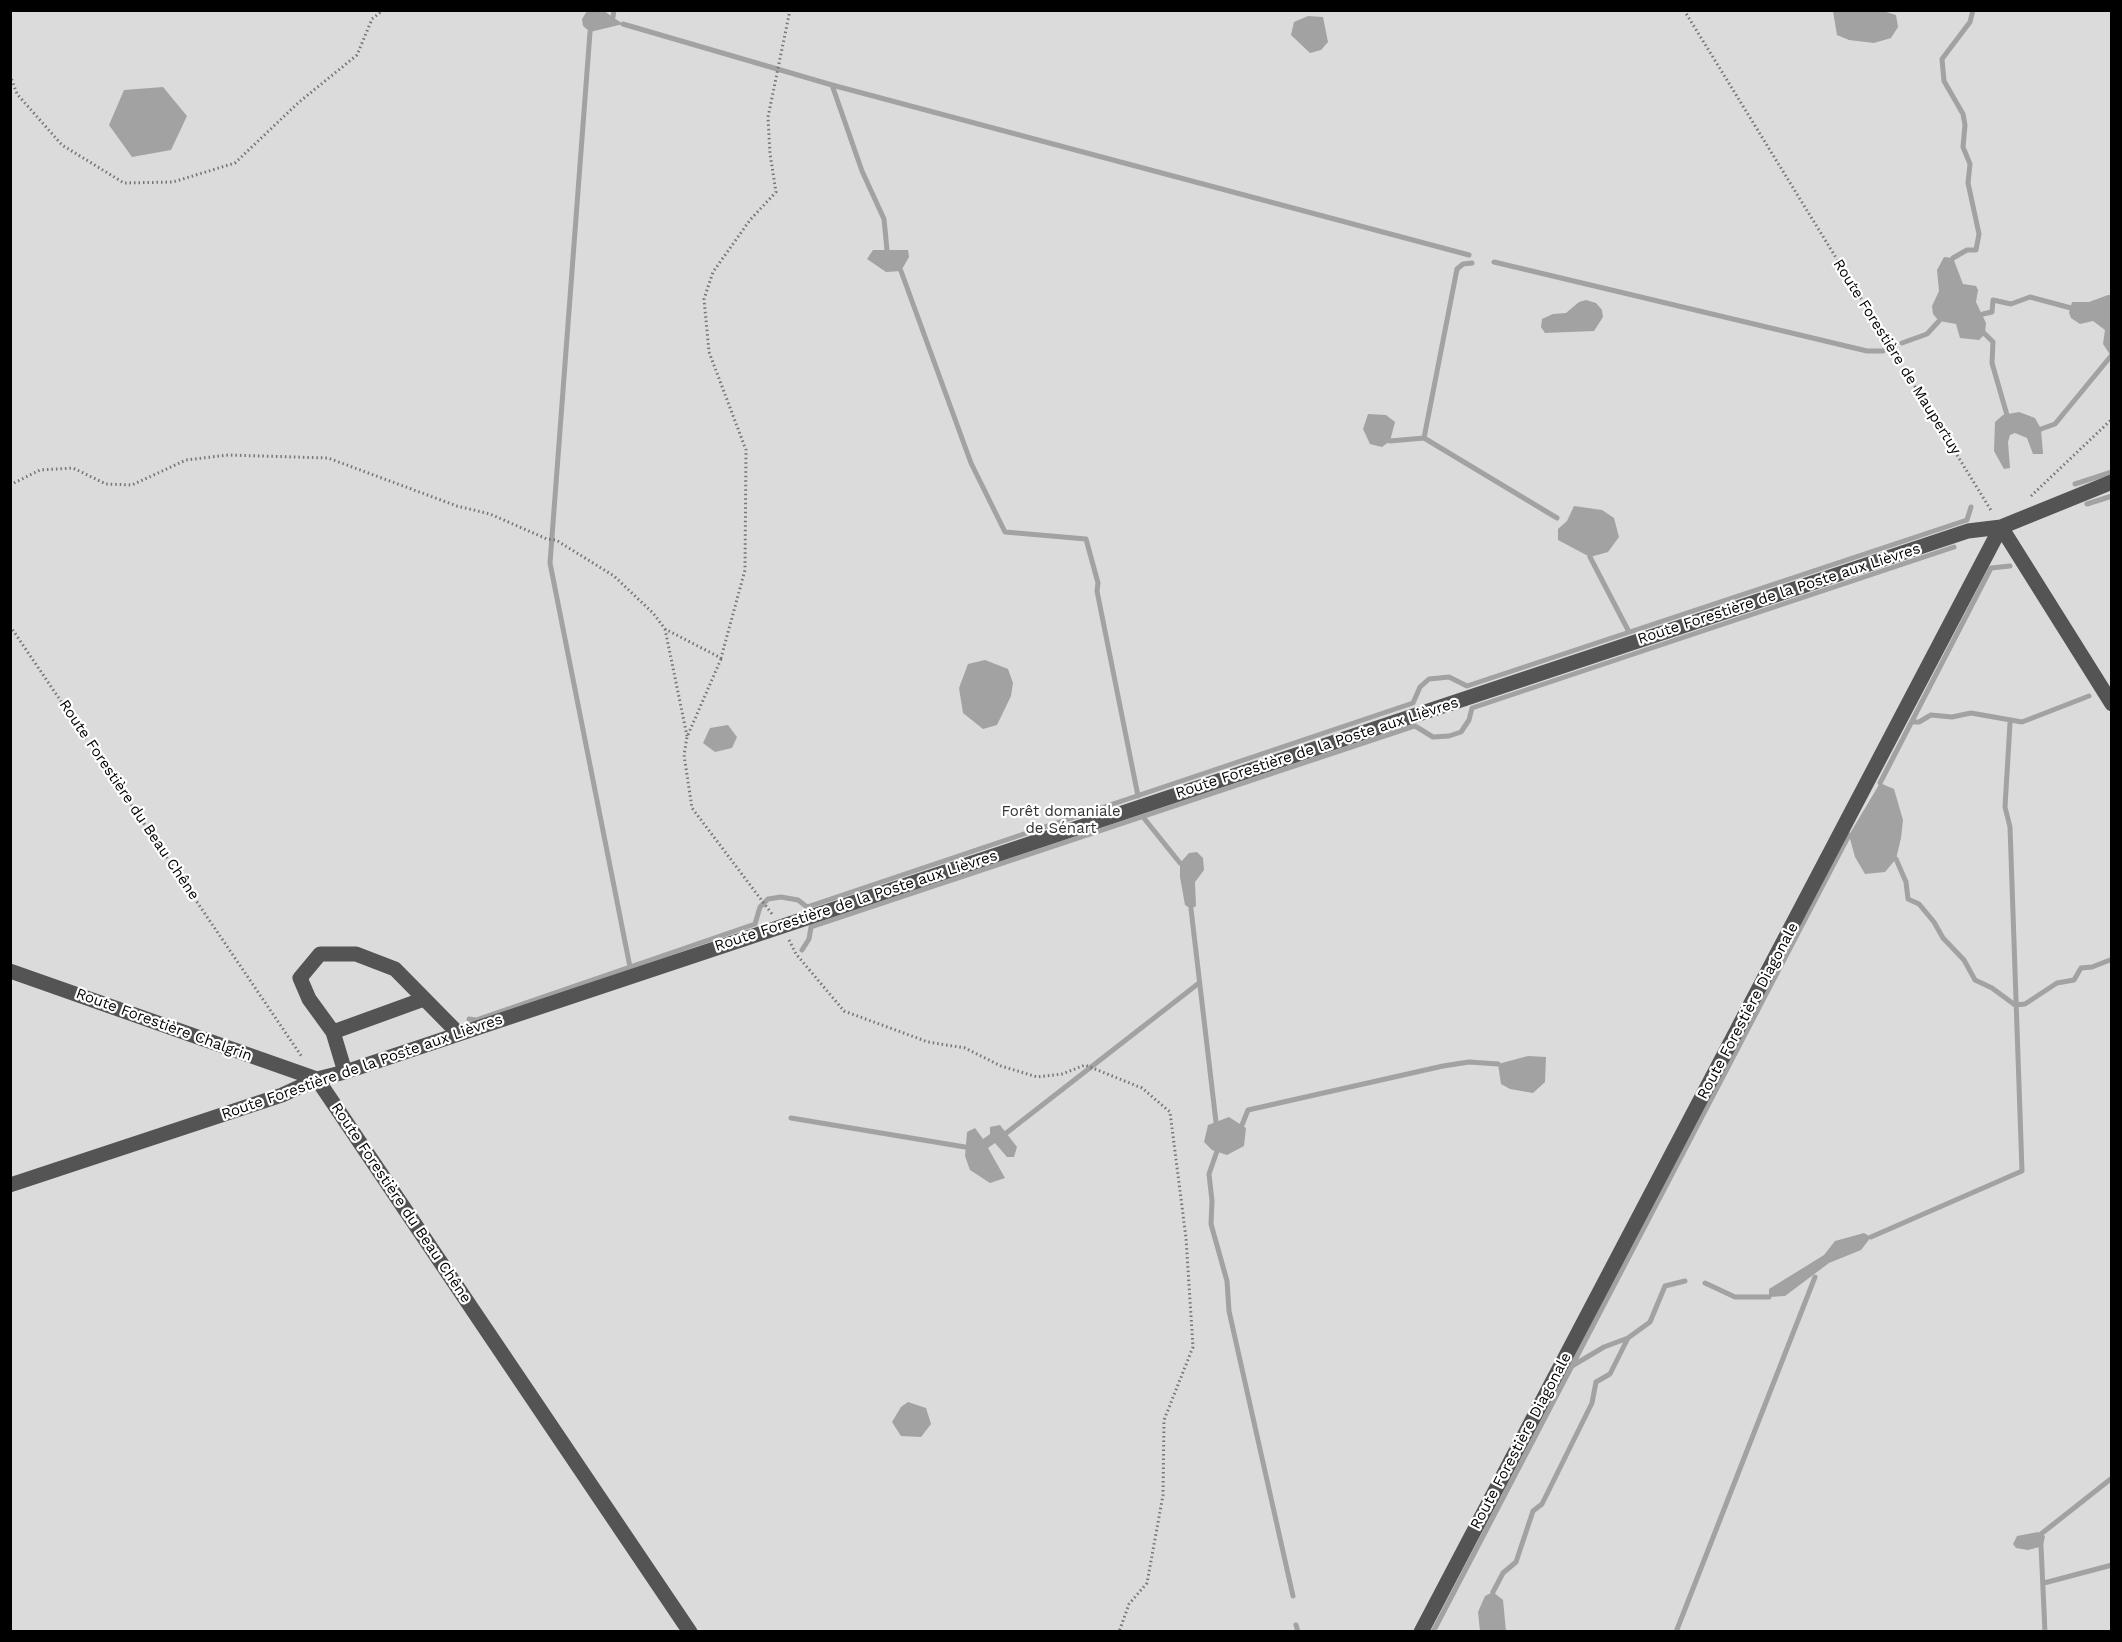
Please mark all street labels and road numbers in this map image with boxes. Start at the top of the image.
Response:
street label: Route Forestière de Maupertuy [1829,256,1965,458]
street label: Route Forestière de la Poste aux Lièvres [1635,540,1923,648]
street label: Route Forestière de la Poste aux Lièvres [1173,694,1461,802]
street label: Route Forestière du Beau Chêne [55,696,203,904]
street label: Route Forestière de la Poste aux Lièvres [712,847,1000,955]
street label: Route Forestière Diagonale [1694,920,1802,1102]
street label: Route Forestière Chalgrin [73,985,255,1065]
street label: Route Forestière de la Poste aux Lièvres [219,1010,505,1124]
street label: Route Forestière du Beau Chêne [327,1099,475,1307]
street label: Route Forestière Diagonale [1467,1350,1575,1532]

